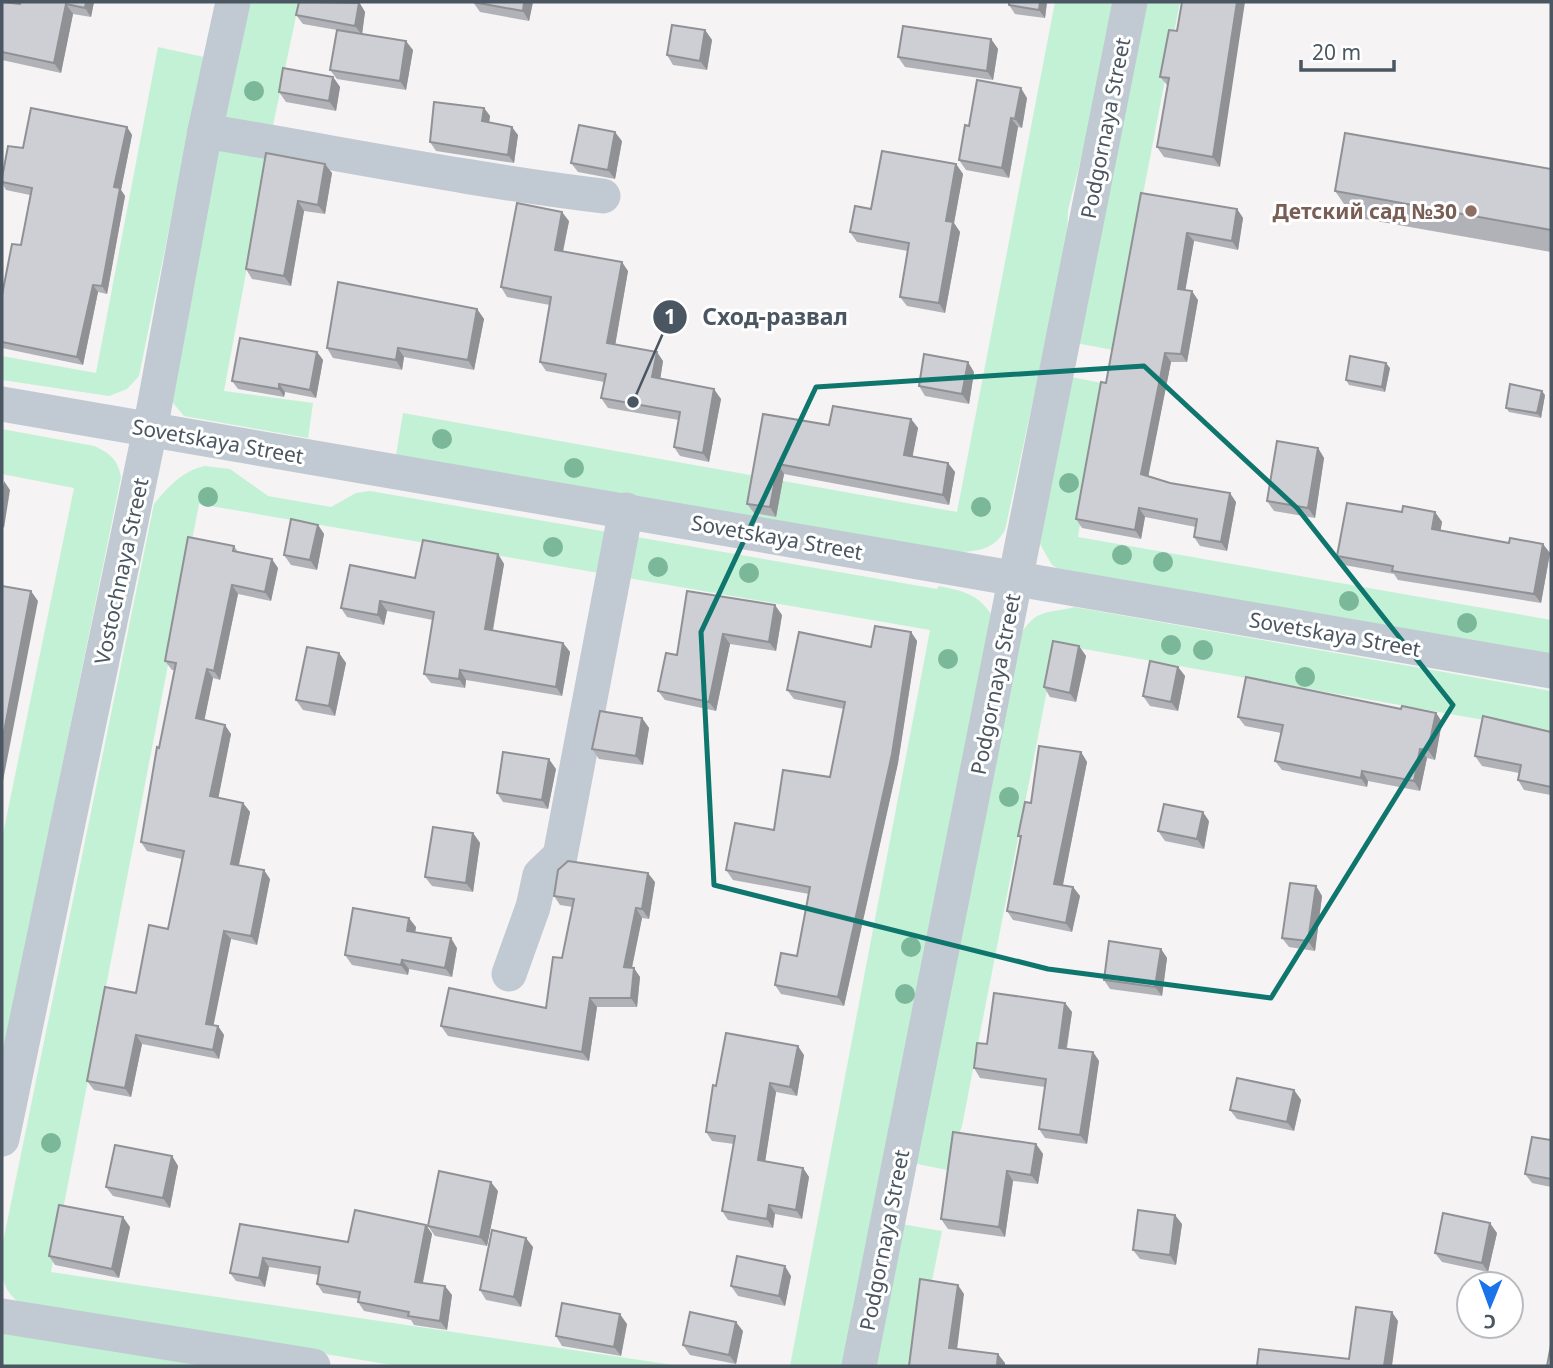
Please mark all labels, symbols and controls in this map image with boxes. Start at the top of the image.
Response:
scale bar [1301,28,1394,72]
street label: Podgornaya Street [1074,35,1136,221]
text: 20 m [1312,38,1361,66]
place label: Детский сад №30 [1273,197,1457,225]
marker: Детский сад №30 [1463,203,1479,219]
callout: Сход-развал [653,295,862,339]
text: Сход-развал [702,300,848,332]
text: 1 [664,302,676,330]
street label: Sovetskaya Street [130,412,306,470]
street label: Vostochnaya Street [88,475,154,667]
street label: Sovetskaya Street [689,508,865,566]
street label: Podgornaya Street [964,591,1026,777]
street label: Sovetskaya Street [1247,605,1423,663]
street label: Podgornaya Street [853,1147,915,1333]
north arrow [1455,1270,1525,1340]
text: С [1483,1309,1496,1335]

